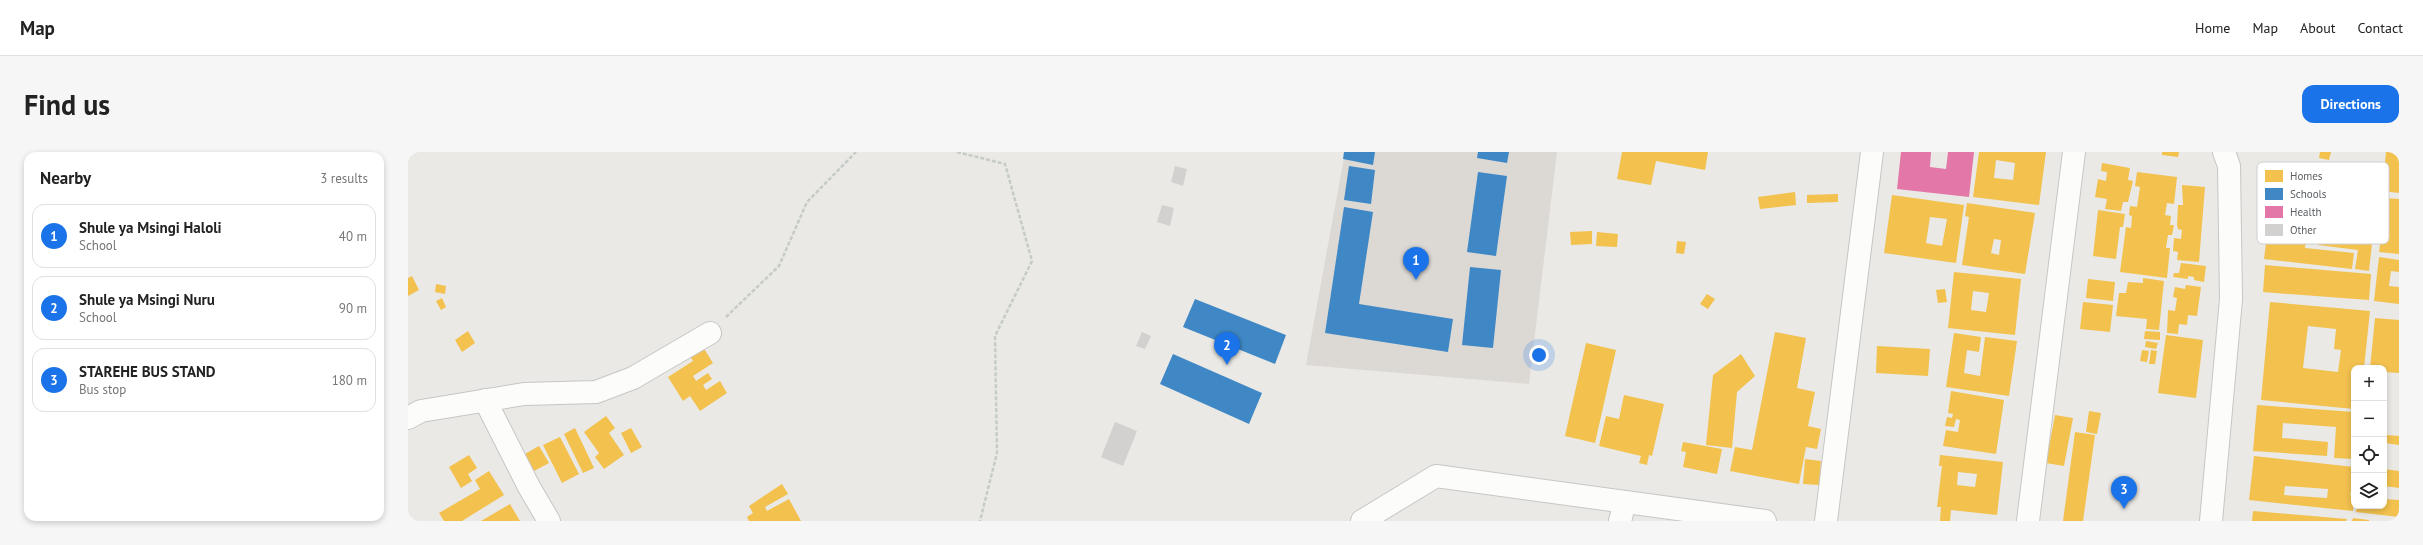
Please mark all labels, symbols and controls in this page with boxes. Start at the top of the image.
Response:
text: Map [20,16,55,40]
text: Home [2195,19,2230,37]
text: Map [2252,19,2278,37]
text: About [2300,19,2336,37]
text: Contact [2358,19,2403,37]
button: Directions [2302,85,2399,123]
text: Find us [24,86,110,123]
legend [2257,162,2389,244]
text: Nearby [40,167,91,189]
text: Homes [2290,169,2323,183]
text: 3 results [320,170,368,187]
text: Schools [2290,187,2327,201]
text: Health [2290,205,2321,219]
text: Shule ya Msingi Haloli [79,218,222,237]
text: Other [2290,223,2317,237]
text: 1 [50,228,58,245]
text: 40 m [339,228,367,245]
text: School [79,237,117,254]
pin: 1 [1403,247,1429,280]
text: Shule ya Msingi Nuru [79,290,215,309]
text: 2 [50,300,58,317]
text: 90 m [339,300,367,317]
text: School [79,309,117,326]
pin: 2 [1214,332,1240,365]
your location [1529,345,1549,365]
text: STAREHE BUS STAND [79,362,216,381]
map controls [2351,365,2387,509]
button: + [2351,365,2387,401]
text: 3 [50,372,58,389]
text: 180 m [332,372,367,389]
text: Bus stop [79,381,126,398]
button: − [2351,401,2387,437]
button: locate [2351,437,2387,473]
button: layers [2351,473,2387,509]
pin: 3 [2111,476,2137,509]

